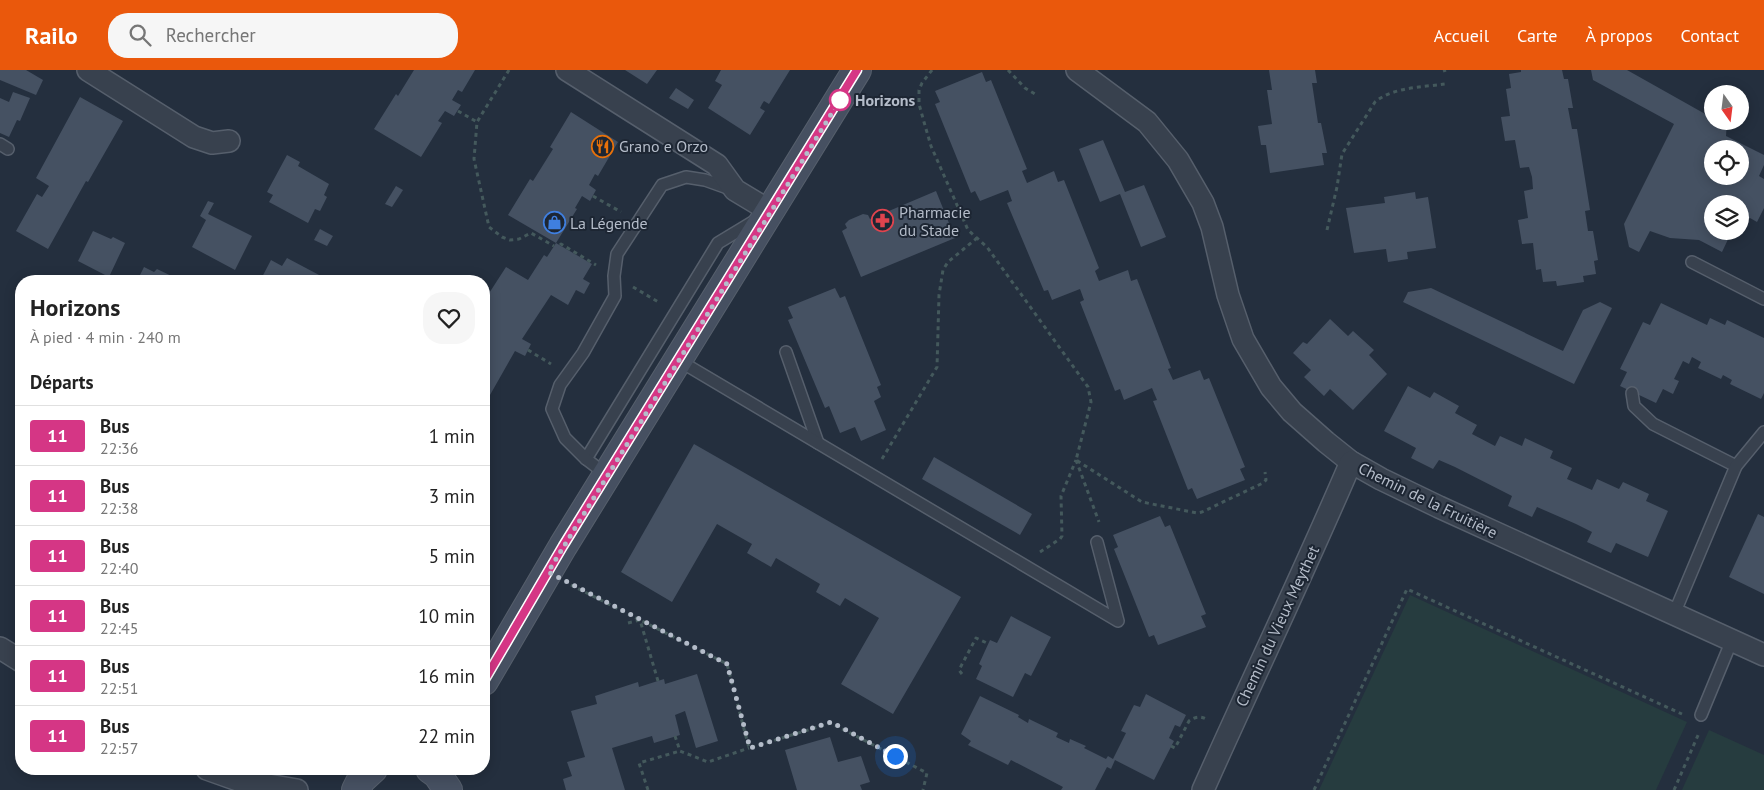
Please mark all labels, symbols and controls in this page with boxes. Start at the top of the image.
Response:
search box [108,13,458,58]
text: Railo [25,20,78,51]
icon: search [126,21,154,49]
text: Rechercher [166,23,256,47]
text: Accueil [1434,24,1489,47]
text: Carte [1517,24,1558,47]
text: À propos [1586,24,1653,47]
text: Contact [1681,24,1739,47]
north arrow [1704,85,1749,130]
map controls [1704,85,1749,240]
marker: Horizons [829,89,851,111]
place label: Horizons [855,90,915,110]
restaurant icon: Grano e Orzo [591,134,615,158]
place label: Grano e Orzo [619,136,708,156]
button: locate [1704,140,1749,185]
button: layers [1704,195,1749,240]
place label: Pharmacie du Stade [899,202,971,240]
pharmacy icon: Pharmacie du Stade [871,209,895,233]
shop icon: La Légende [542,211,566,235]
place label: La Légende [570,213,648,233]
text: Horizons [30,292,120,323]
button: heart [423,292,475,344]
text: À pied · 4 min · 240 m [30,327,181,347]
text: Départs [30,370,94,394]
text: Bus [100,414,129,438]
text: 11 [47,424,68,447]
text: 1 min [429,424,475,448]
text: 22:36 [100,438,138,458]
street label: Chemin de la Fruitière [1355,458,1501,542]
text: Bus [100,474,129,498]
text: 11 [47,484,68,507]
text: 3 min [429,484,475,508]
text: 22:38 [100,498,138,518]
text: Bus [100,534,129,558]
street label: Chemin du Vieux Meythet [1231,542,1323,710]
text: 11 [47,544,68,567]
text: 5 min [429,544,475,568]
text: 22:40 [100,558,138,578]
text: Bus [100,594,129,618]
text: 11 [47,604,68,627]
text: 10 min [418,604,475,628]
text: 22:45 [100,618,138,638]
text: Bus [100,654,129,678]
text: 11 [47,664,68,687]
text: 16 min [418,664,475,688]
text: 22:51 [100,678,138,698]
text: Bus [100,714,129,738]
text: 11 [47,724,68,747]
text: 22 min [418,724,475,748]
text: 22:57 [100,738,138,758]
your location [883,744,908,769]

